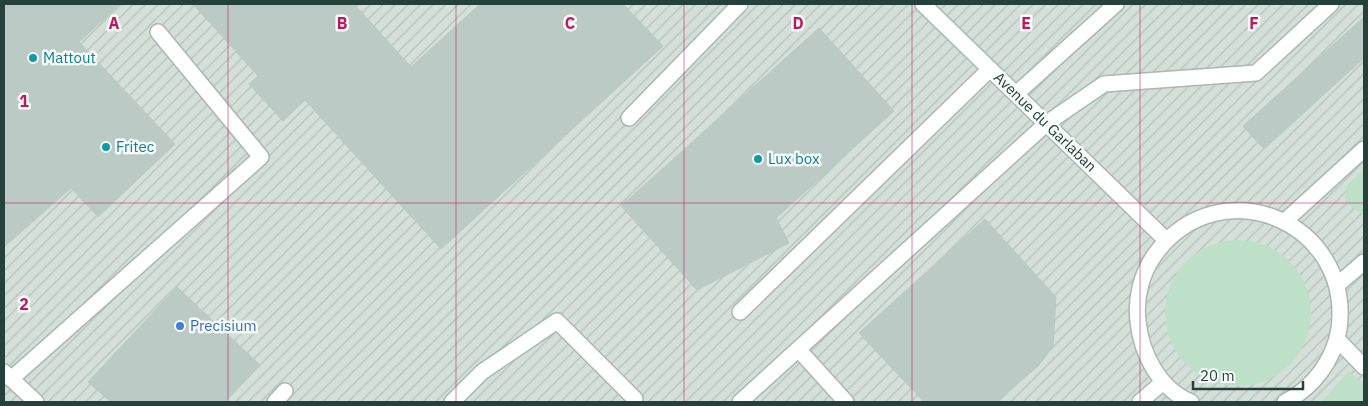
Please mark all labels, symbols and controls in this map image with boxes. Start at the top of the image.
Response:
text: A [109,13,120,33]
text: B [337,13,348,33]
text: C [565,13,575,33]
text: D [792,13,804,33]
text: E [1021,13,1031,33]
text: F [1249,13,1259,33]
place label: Mattout [43,48,96,67]
marker: Mattout [27,52,39,64]
street label: Avenue du Garlaban [990,68,1101,176]
text: 1 [19,91,29,111]
place label: Fritec [116,137,155,156]
marker: Fritec [100,141,112,153]
place label: Lux box [768,149,820,168]
marker: Lux box [752,153,764,165]
text: 2 [19,294,29,314]
place label: Precisium [190,316,257,335]
marker: Precisium [174,320,186,332]
scale bar [1193,358,1303,390]
text: 20 m [1200,366,1235,385]

